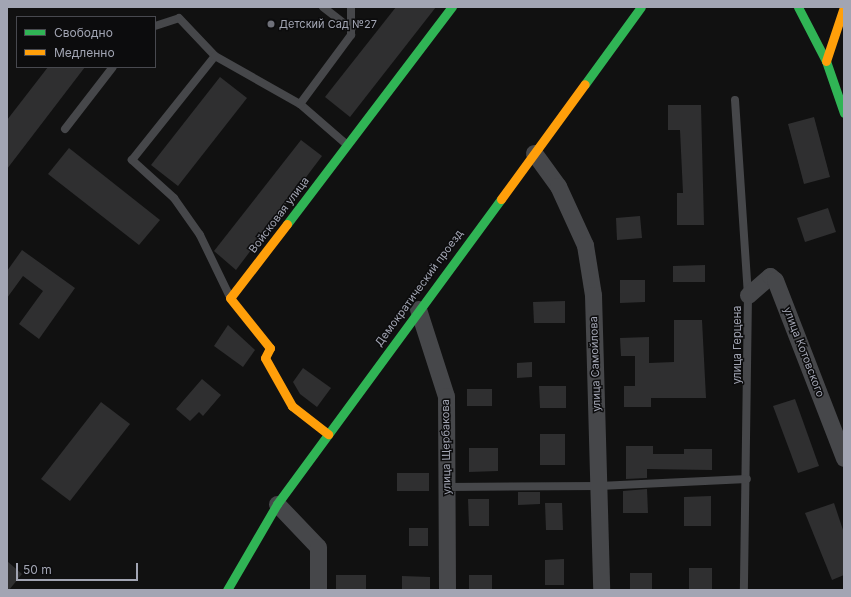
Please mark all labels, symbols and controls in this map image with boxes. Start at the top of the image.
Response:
legend [16,16,156,68]
place label: Детский Сад №27 [279,17,377,31]
marker: Детский Сад №27 [266,19,276,29]
text: Свободно [54,25,113,40]
text: Медленно [54,45,115,60]
street label: Войсковая улица [246,174,312,256]
street label: Демократический проезд [372,227,466,349]
street label: улица Котовского [781,305,827,399]
street label: улица Герцена [730,306,744,384]
street label: улица Самойлова [587,316,603,412]
street label: улица Щербакова [439,399,453,495]
scale bar [18,555,140,581]
text: 50 m [23,562,52,577]

